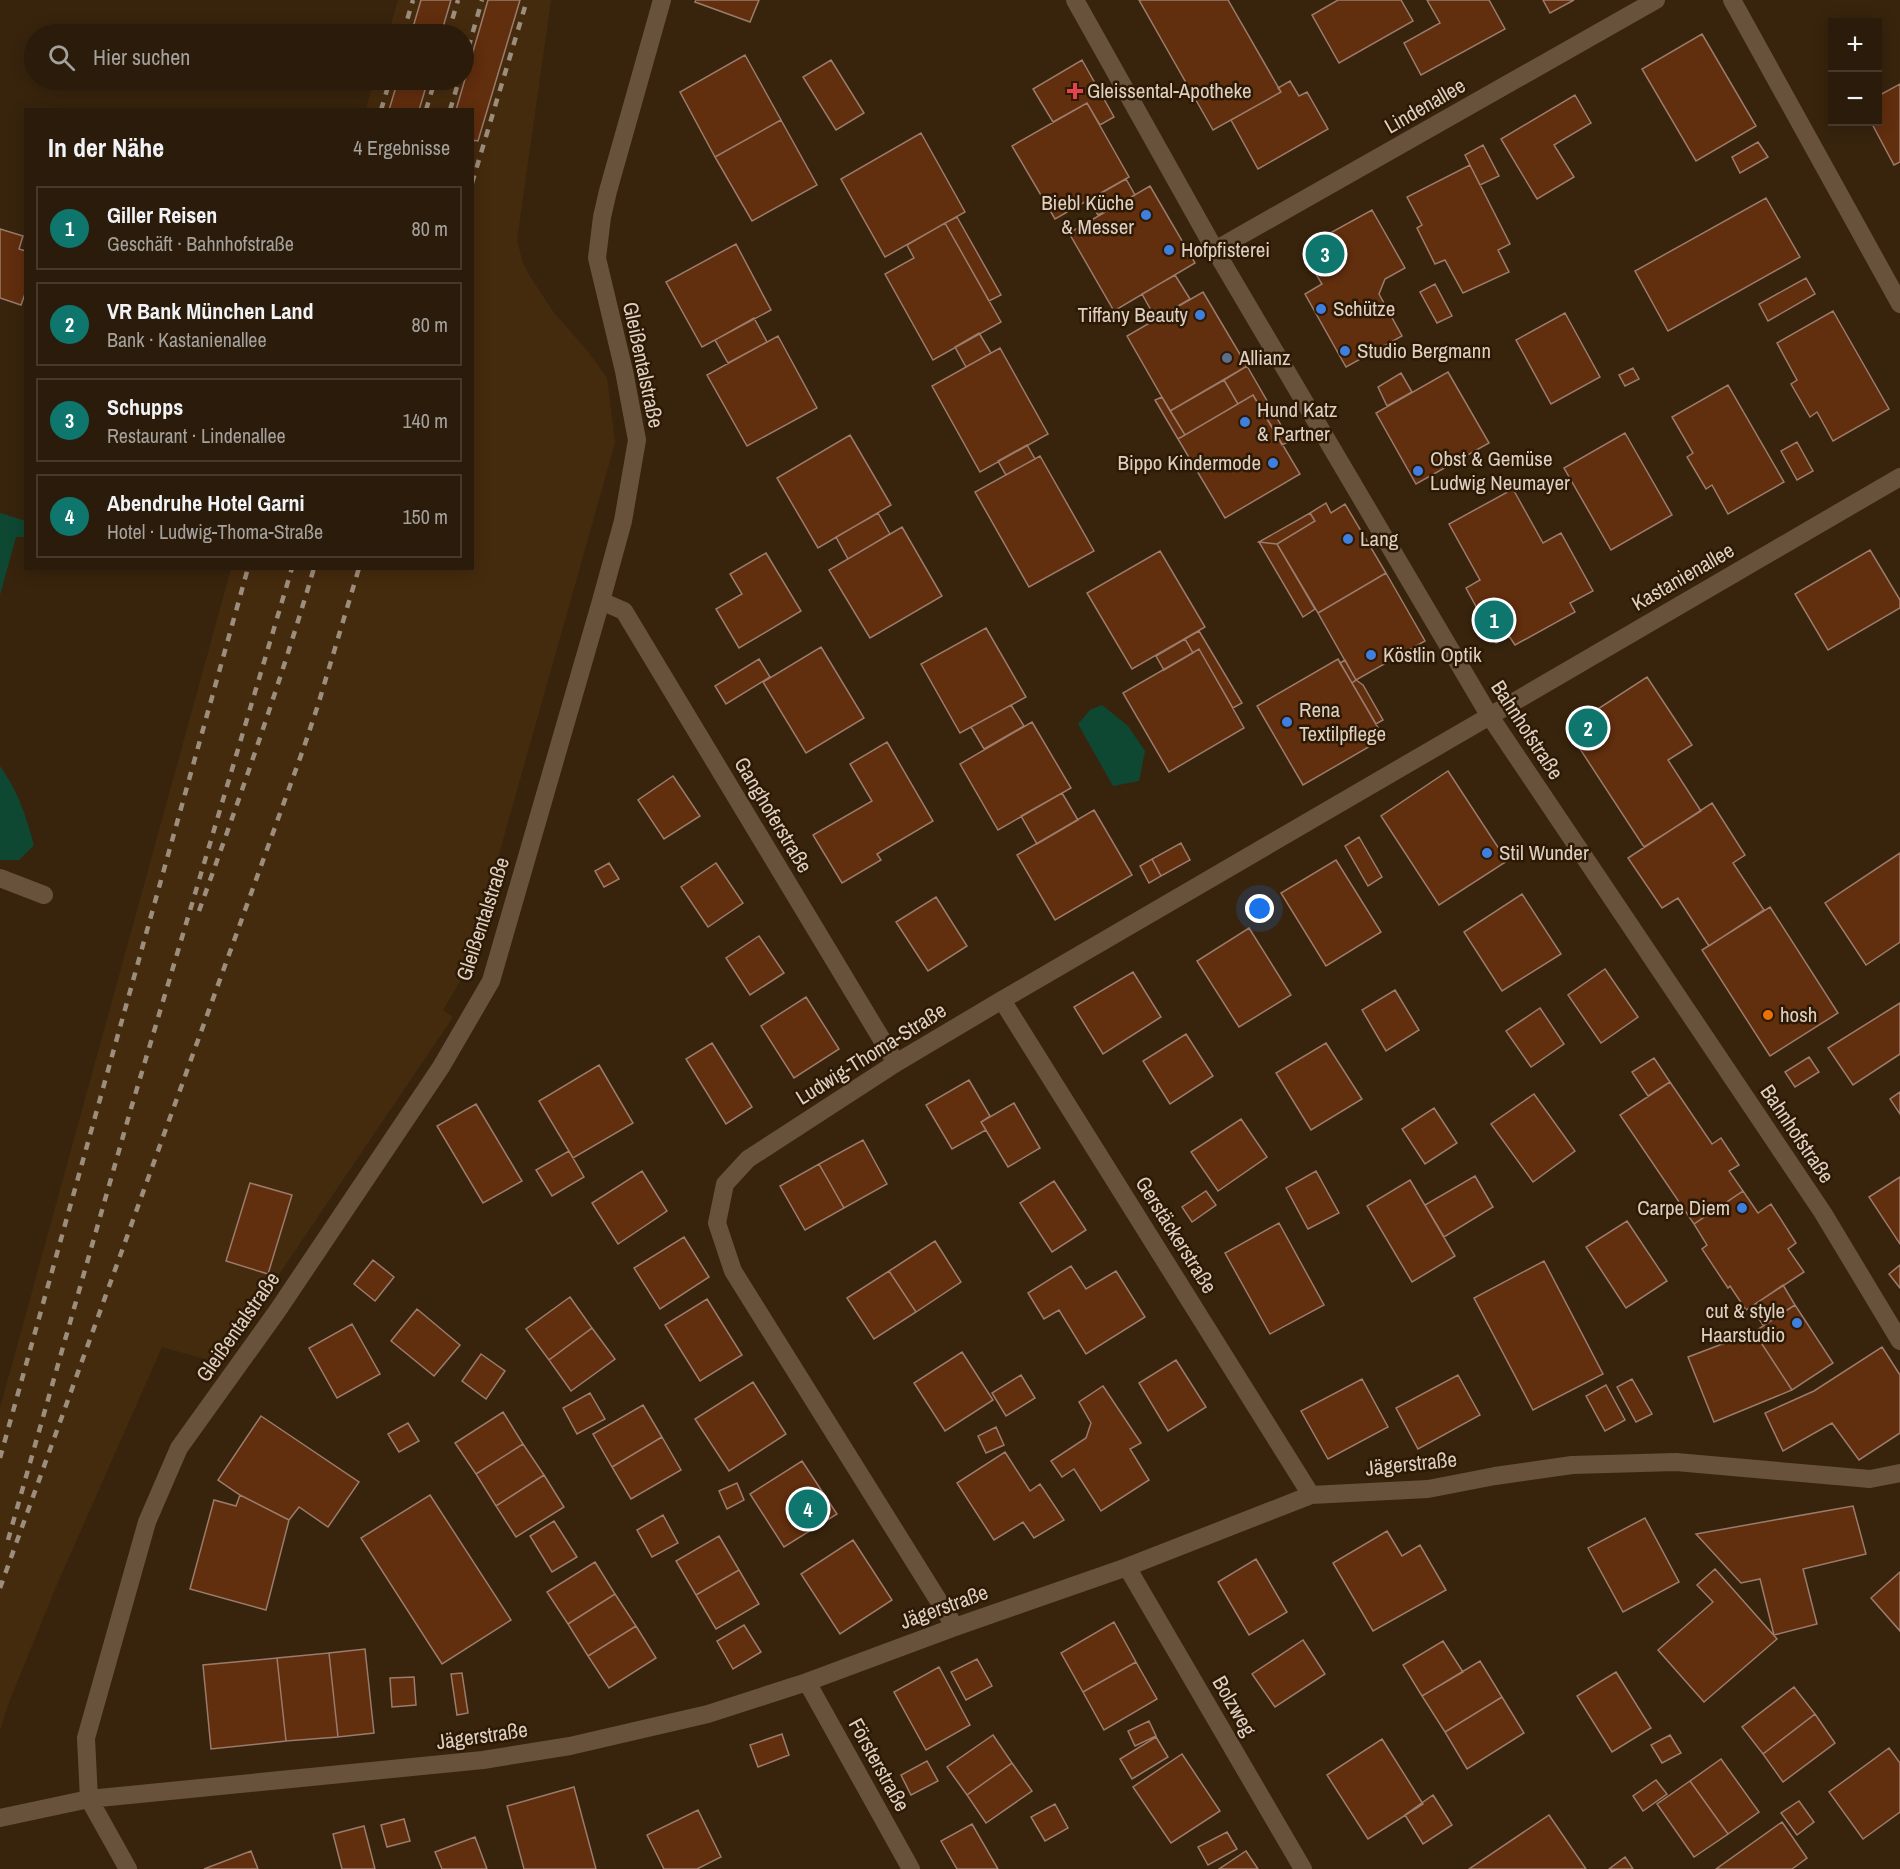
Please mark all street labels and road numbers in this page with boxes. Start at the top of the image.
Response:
street label: Lindenallee [1379,71,1471,140]
street label: Gleißentalstraße [616,299,671,431]
street label: Kastanienallee [1626,536,1739,618]
street label: Bahnhofstraße [1484,674,1570,785]
street label: Ganghoferstraße [727,751,819,878]
street label: Gleißentalstraße [449,853,516,984]
street label: Ludwig-Thoma-Straße [790,996,951,1112]
street label: Bahnhofstraße [1754,1079,1841,1189]
street label: Gerstäckerstraße [1129,1171,1224,1299]
street label: Gleißentalstraße [189,1266,286,1388]
street label: Jägerstraße [1364,1444,1458,1483]
street label: Jägerstraße [896,1577,992,1636]
street label: Bolzweg [1206,1670,1263,1742]
street label: Försterstraße [842,1713,917,1817]
street label: Jägerstraße [434,1715,529,1756]

